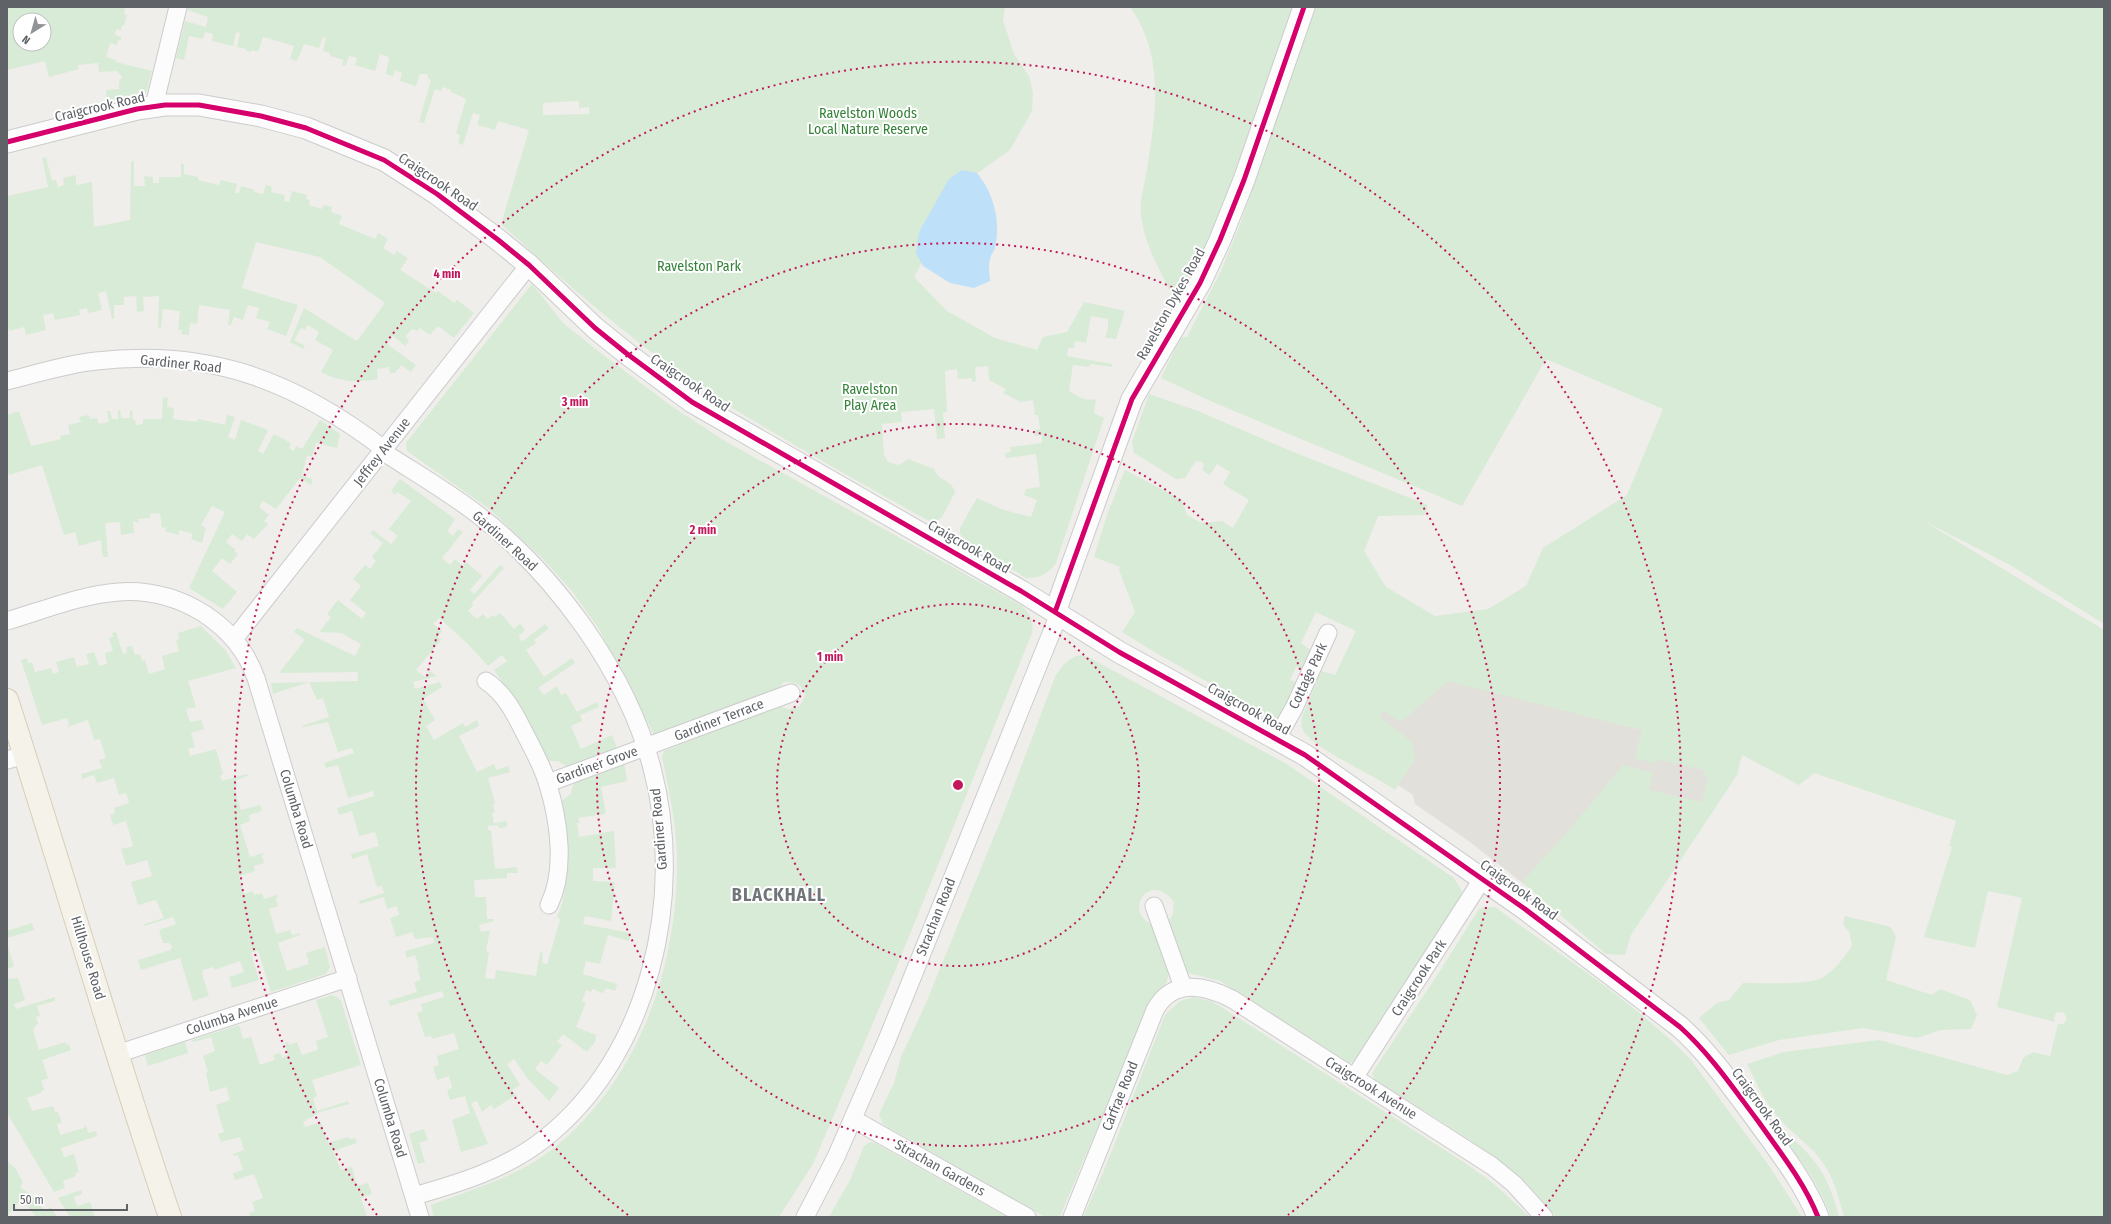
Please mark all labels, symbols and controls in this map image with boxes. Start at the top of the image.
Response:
north arrow [12,12,52,52]
text: N [20,32,33,47]
street label: Craigcrook Road [53,88,147,126]
park label: Ravelston Woods Local Nature Reserve [808,105,928,138]
street label: Craigcrook Road [395,149,481,215]
street label: Ravelston Dykes Road [1133,245,1209,363]
park label: Ravelston Park [657,258,742,275]
text: 4 min [433,267,461,281]
street label: Craigcrook Road [647,350,733,416]
street label: Gardiner Road [139,351,223,377]
park label: Ravelston Play Area [842,381,898,414]
text: 3 min [561,395,588,409]
street label: Jeffrey Avenue [350,414,414,490]
street label: Gardiner Road [469,507,541,575]
street label: Craigcrook Road [925,517,1013,577]
text: 2 min [689,523,716,537]
street label: Cottage Park [1285,640,1331,712]
text: 1 min [817,650,843,664]
street label: Craigcrook Road [1205,679,1293,739]
street label: Gardiner Terrace [672,695,766,745]
street label: Gardiner Grove [554,742,640,788]
street label: Columba Road [276,767,316,851]
centre of rings [951,778,965,792]
street label: Gardiner Road [647,787,671,871]
street label: Craigcrook Road [1477,856,1561,924]
street label: Strachan Road [913,875,959,959]
district label: BLACKHALL [732,884,826,906]
street label: Hillhouse Road [67,914,109,1002]
street label: Craigcrook Park [1388,936,1450,1020]
street label: Columba Avenue [184,993,280,1039]
street label: Craigcrook Avenue [1322,1053,1420,1123]
street label: Carfrae Road [1098,1059,1142,1133]
street label: Craigcrook Road [1728,1065,1796,1149]
street label: Columba Road [370,1076,410,1160]
street label: Strachan Gardens [892,1136,988,1200]
scale bar [14,1186,127,1212]
text: 50 m [20,1193,44,1207]

